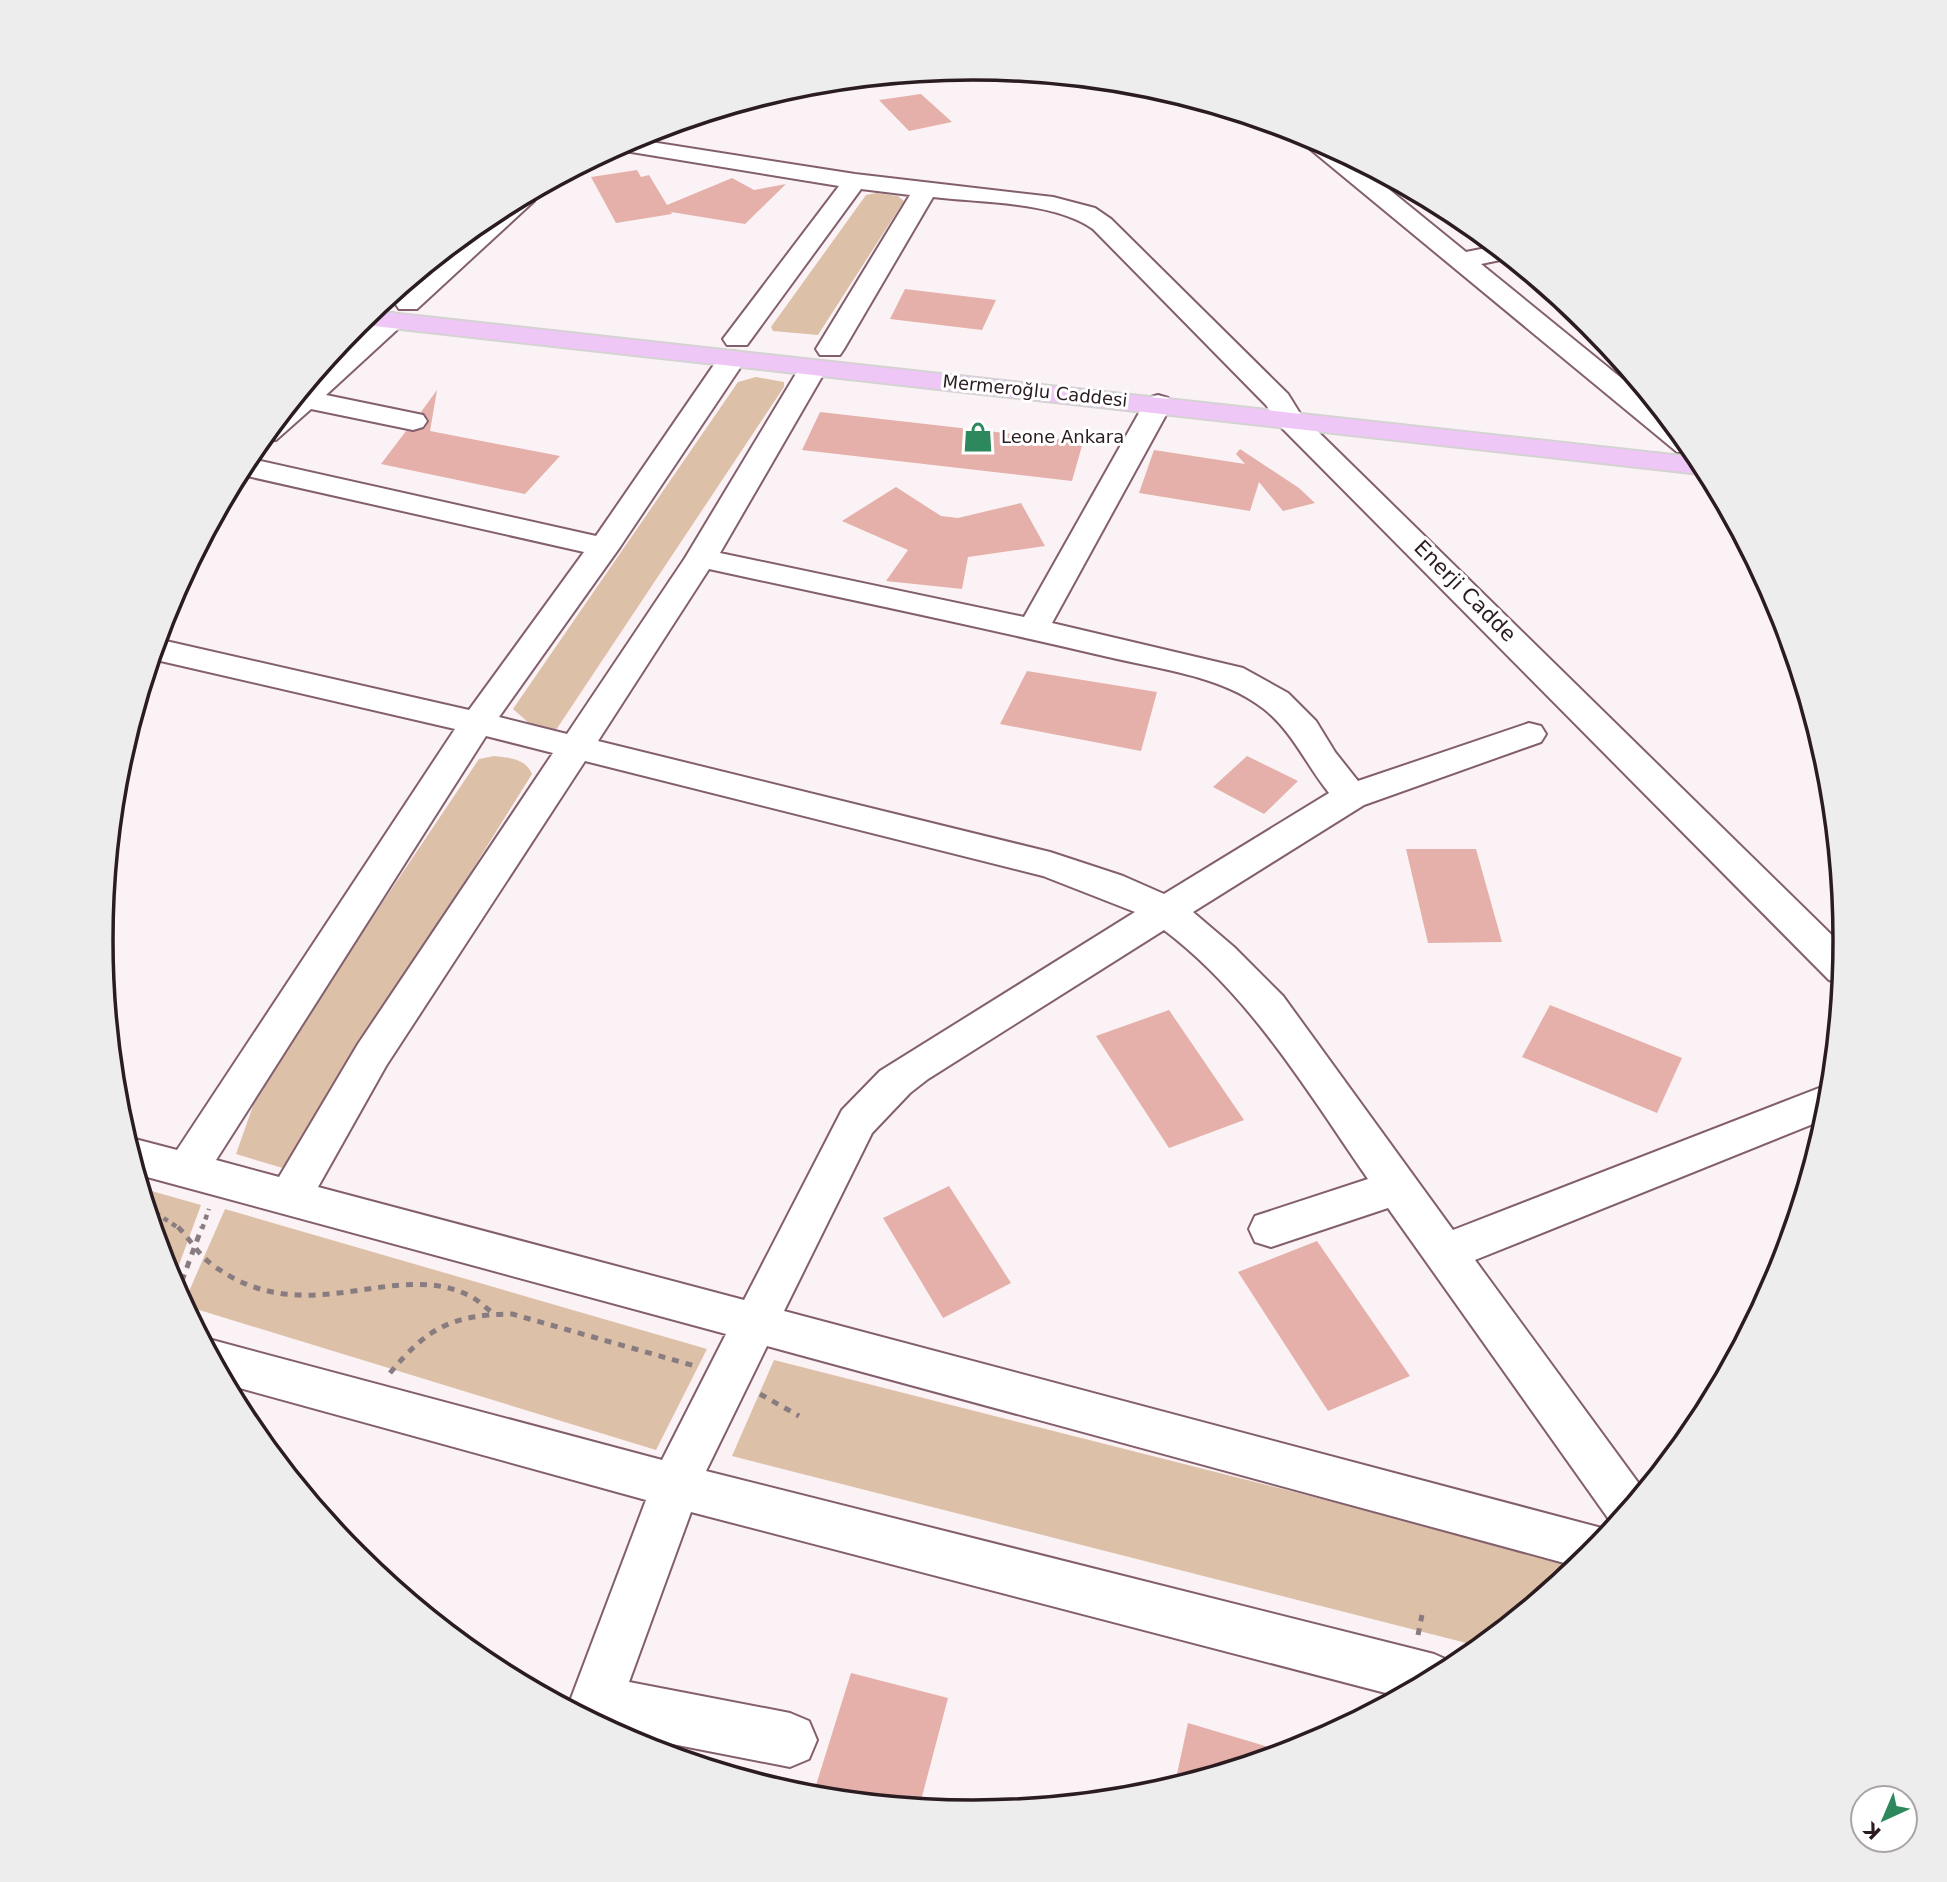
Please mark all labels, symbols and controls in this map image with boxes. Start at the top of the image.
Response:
street label: Mermeroğlu Caddesi [942,370,1129,411]
shop icon: Leone Ankara [961,420,995,454]
place label: Leone Ankara [1001,426,1124,447]
street label: Enerji Cadde [1409,535,1521,647]
north arrow [1849,1784,1919,1854]
text: K [1858,1817,1885,1844]

